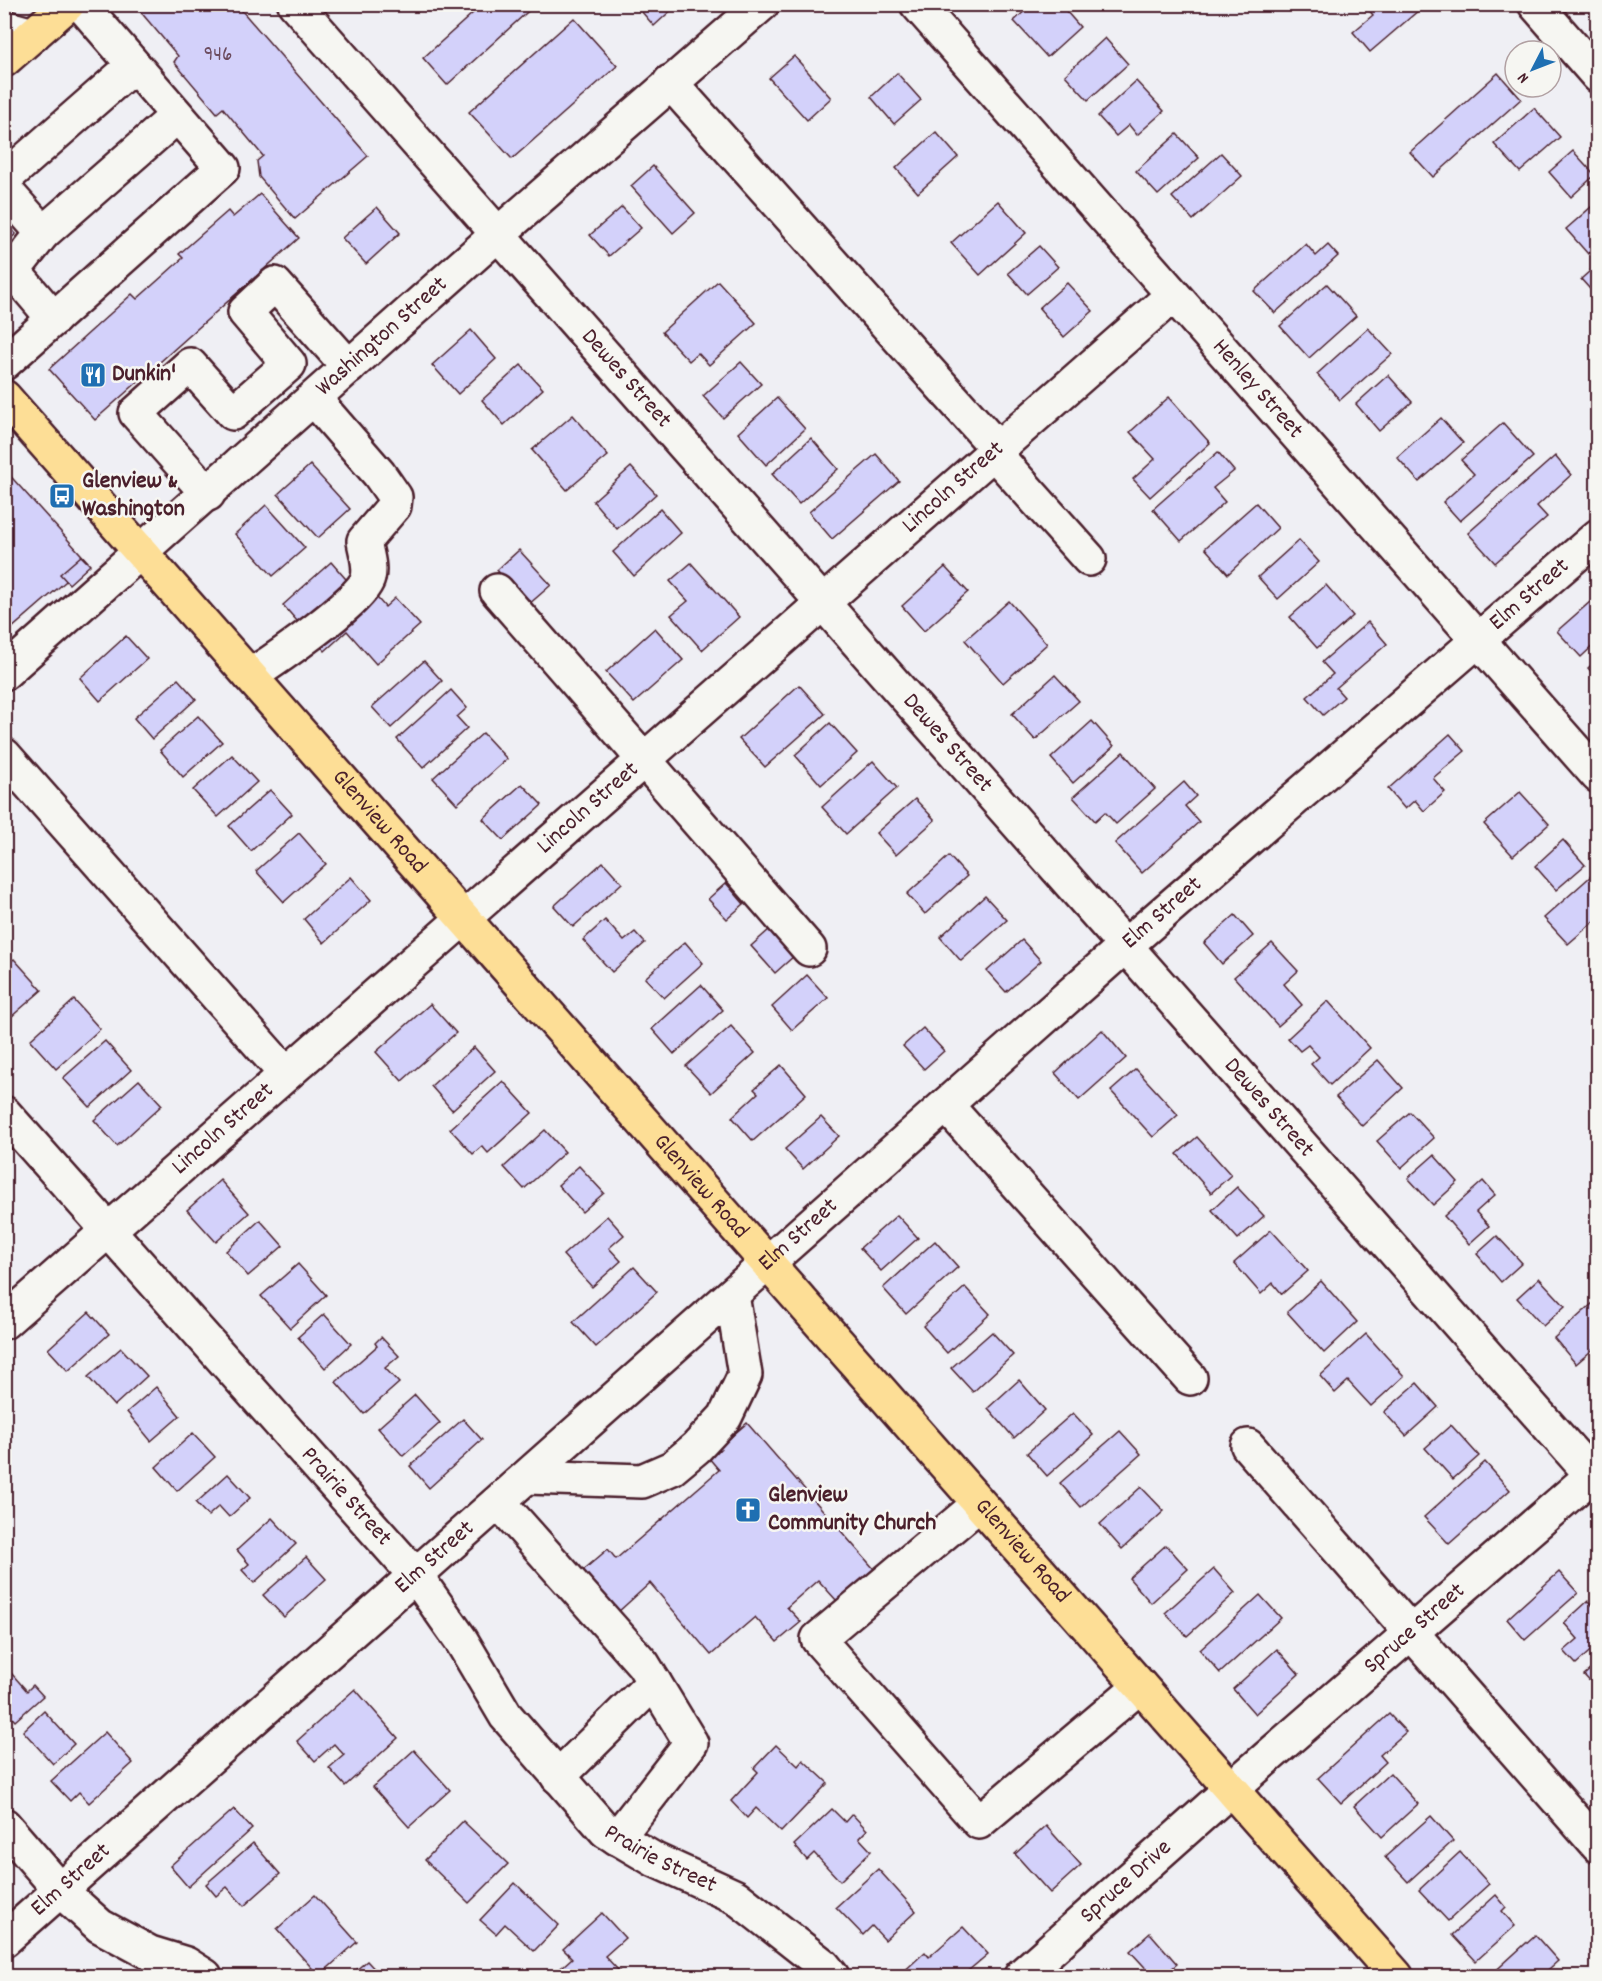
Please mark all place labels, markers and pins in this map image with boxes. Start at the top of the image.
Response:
place label: Dunkin' [112,358,176,392]
restaurant icon: Dunkin' [78,360,108,390]
place label: Glenview & Washington [82,465,185,527]
bus stop icon: Glenview & Washington [47,481,77,511]
place label: Glenview Community Church [768,1479,936,1541]
church icon: Glenview Community Church [733,1495,763,1525]

